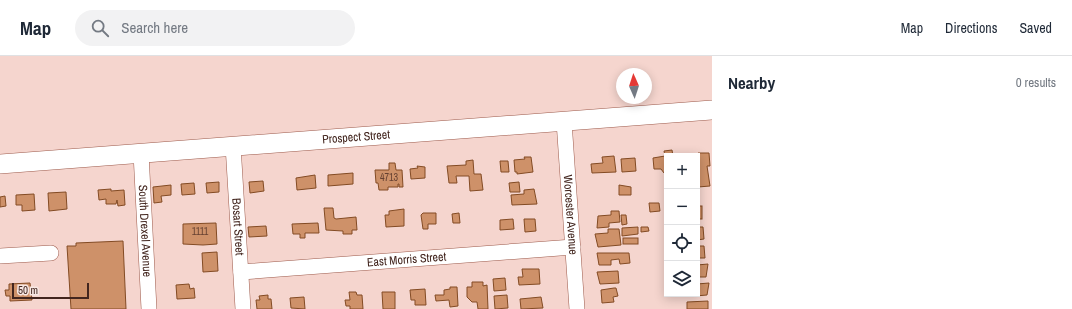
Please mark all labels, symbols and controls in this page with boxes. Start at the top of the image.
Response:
search box [75,10,355,46]
text: Map [20,15,51,41]
icon: search [89,17,111,39]
text: Search here [121,17,188,38]
text: Map [901,19,923,37]
text: Directions [945,19,997,37]
text: Saved [1019,19,1052,37]
north arrow [616,68,652,104]
text: Nearby [728,71,775,94]
text: 0 results [1016,74,1056,91]
street label: Prospect Street [321,126,391,148]
map controls [664,153,700,297]
button: + [664,153,700,189]
house number: 4713 [380,171,399,184]
street label: Worcester Avenue [560,174,581,255]
street label: South Drexel Avenue [135,184,155,277]
button: − [664,189,700,225]
street label: Bosart Street [228,198,248,256]
house number: 1111 [192,225,209,238]
button: locate [664,225,700,261]
street label: East Morris Street [366,249,447,270]
button: layers [664,261,700,297]
scale bar [12,281,89,300]
text: 50 m [18,283,38,297]

